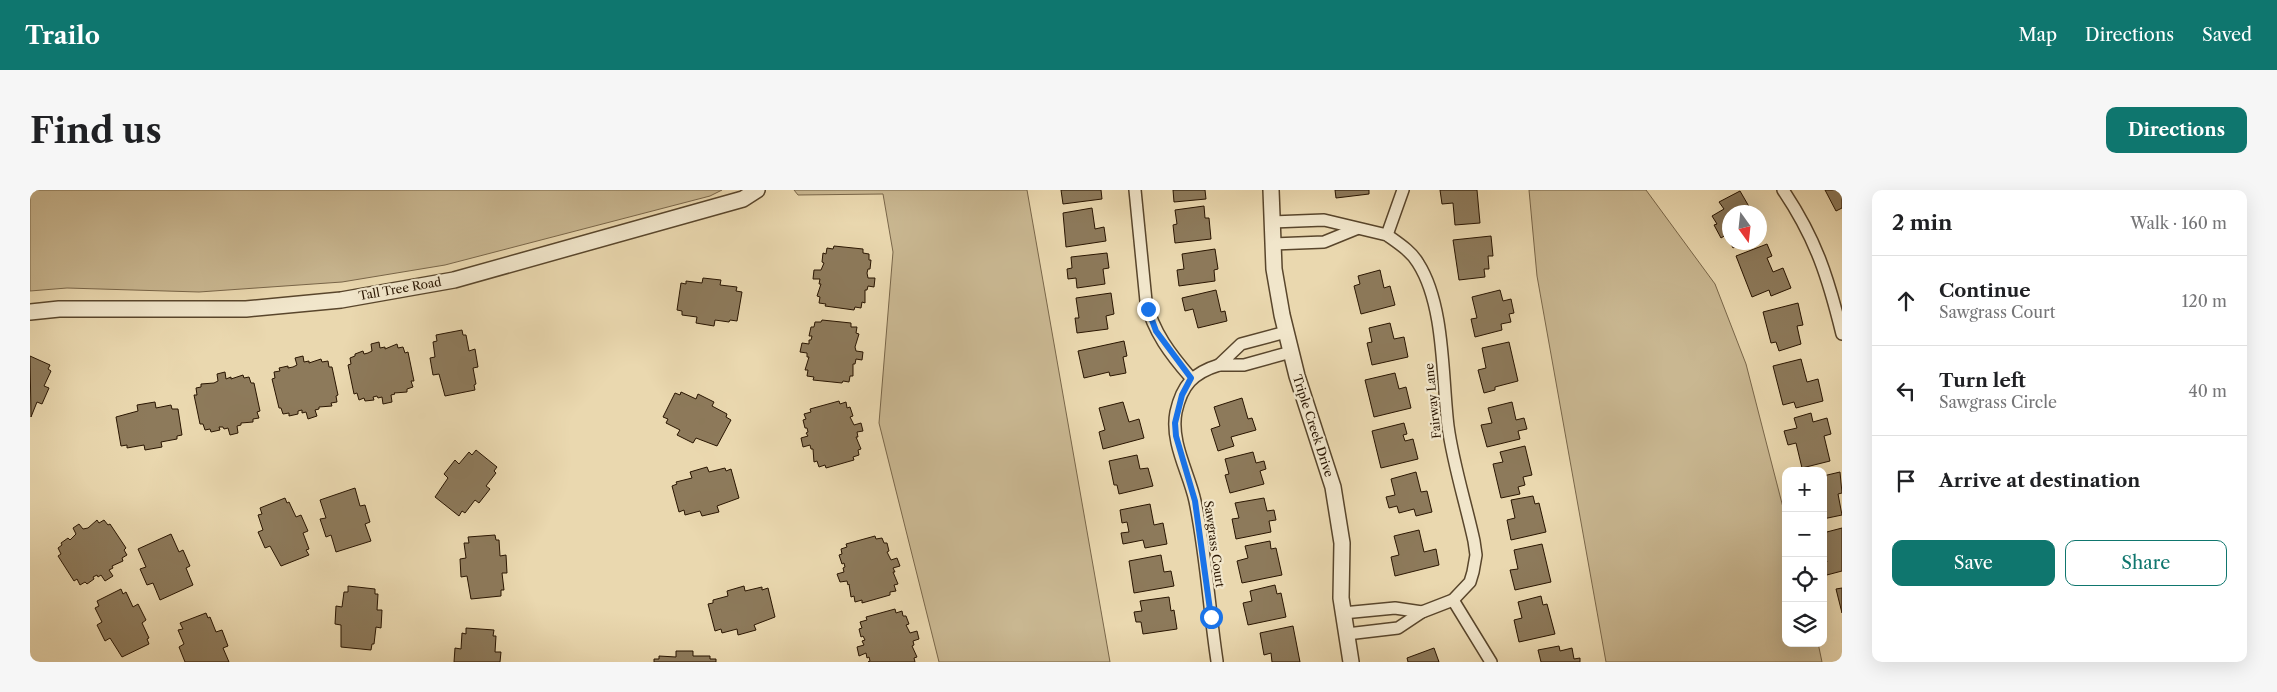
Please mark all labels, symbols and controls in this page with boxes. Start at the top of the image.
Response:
text: Trailo [25,21,100,50]
text: Map [2018,24,2057,46]
text: Directions [2085,24,2174,46]
text: Saved [2202,24,2252,46]
button: Directions [2106,107,2247,153]
text: Find us [30,109,162,152]
north arrow [1722,205,1767,250]
text: 2 min [1892,210,1952,235]
text: Walk · 160 m [2130,213,2227,233]
street label: Tall Tree Road [357,274,443,303]
text: Continue [1939,279,2031,302]
icon: ahead [1892,287,1920,315]
text: 120 m [2182,291,2227,311]
route end [1137,298,1160,321]
text: Sawgrass Court [1939,302,2056,322]
street label: Fairway Lane [1421,362,1444,440]
text: Turn left [1939,369,2026,392]
street label: Triple Creek Drive [1290,373,1337,479]
icon: left [1892,377,1920,405]
text: 40 m [2188,381,2227,401]
text: Sawgrass Circle [1939,392,2057,412]
map controls [1782,467,1827,647]
button: + [1782,467,1827,512]
icon: arrive [1892,467,1920,495]
text: Arrive at destination [1939,469,2140,492]
street label: Sawgrass Court [1201,500,1228,589]
button: − [1782,512,1827,557]
button: Save [1892,540,2055,586]
button: Share [2065,540,2227,586]
button: locate [1782,557,1827,602]
button: layers [1782,602,1827,647]
route start [1200,606,1223,629]

